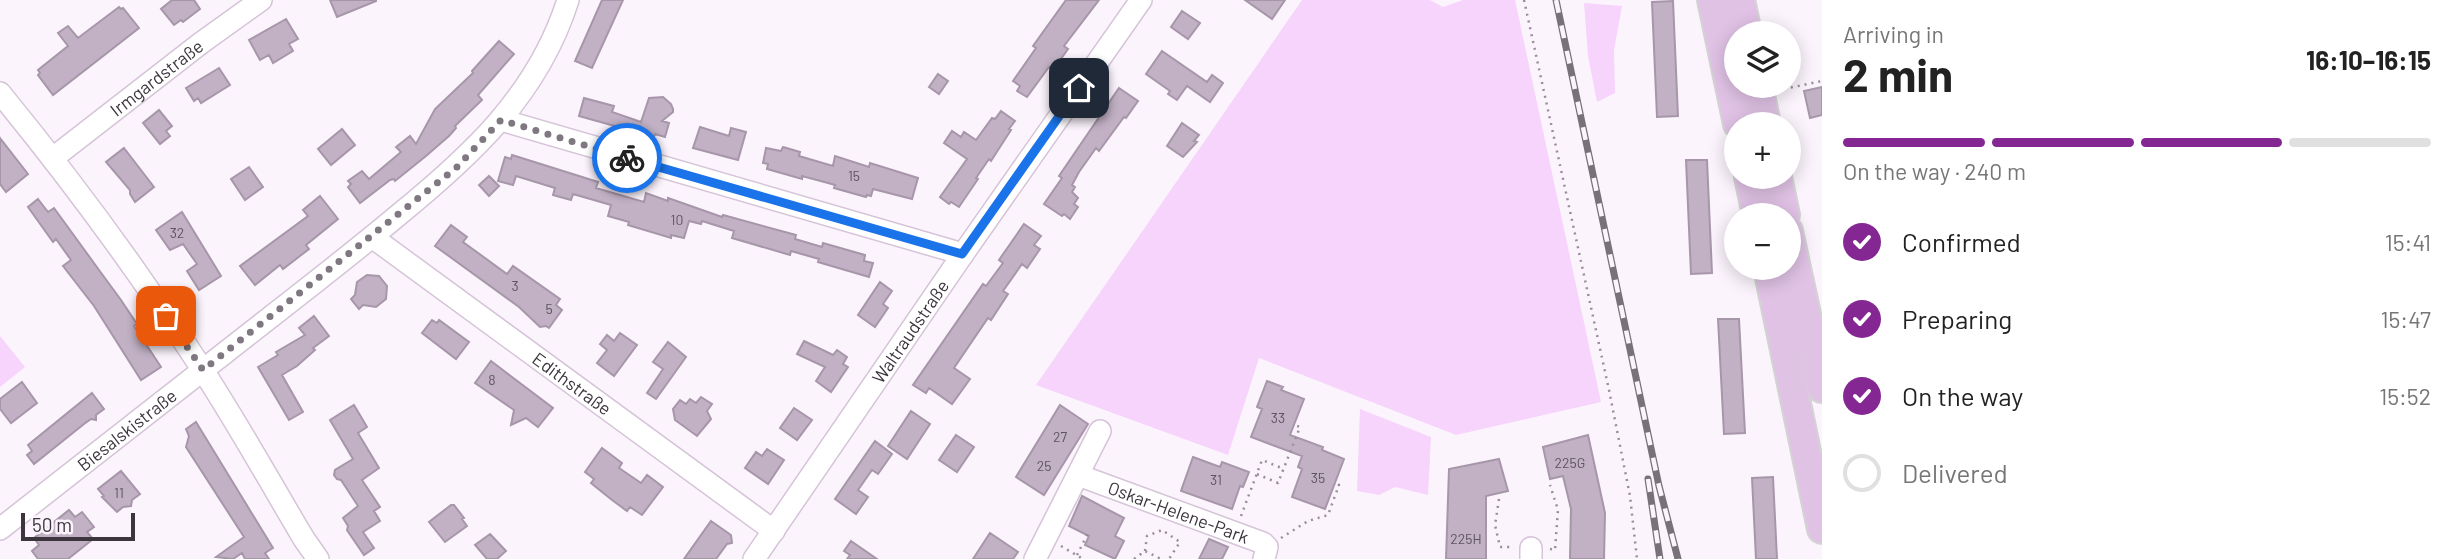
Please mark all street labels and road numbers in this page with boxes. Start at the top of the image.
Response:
street label: Irmgardstraße [106,35,207,121]
street label: Waltraudstraße [867,275,953,387]
street label: Edithstraße [528,347,616,419]
street label: Biesalskistraße [73,384,181,475]
street label: Oskar-Helene-Park [1105,476,1252,548]

